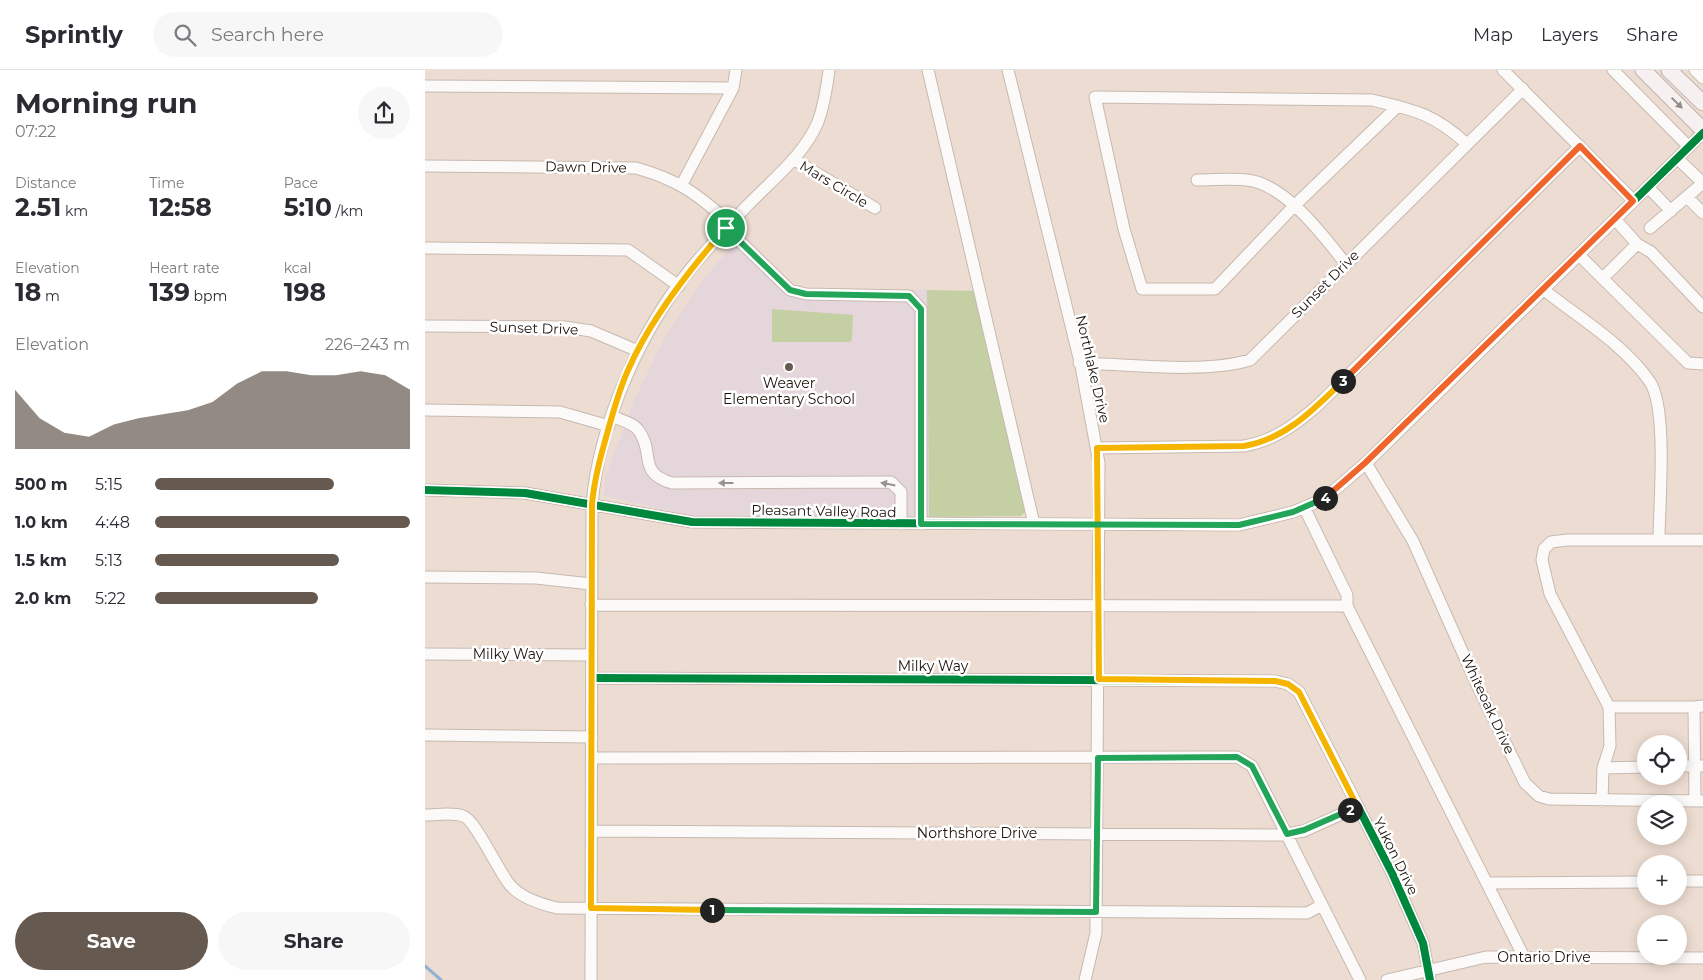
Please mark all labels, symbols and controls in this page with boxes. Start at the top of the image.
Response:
search box [153,12,503,57]
text: Sprintly [25,20,123,49]
icon: search [171,21,199,49]
text: Search here [211,23,324,46]
text: Map [1473,24,1513,46]
text: Layers [1541,24,1598,46]
text: Share [1626,24,1678,46]
text: Morning run [15,86,197,120]
button: share [358,87,410,139]
one-way arrow [1670,97,1682,109]
text: 07:22 [15,122,56,141]
street label: Mars Circle [796,156,872,212]
street label: Dawn Drive [545,157,627,177]
text: Distance [15,174,77,192]
text: Time [149,174,184,192]
text: Pace [284,174,318,192]
text: 2.51 [15,192,61,222]
text: 12:58 [149,192,212,222]
text: 5:10 [284,192,332,222]
text: km [61,202,88,220]
text: /km [332,202,363,220]
pin [705,207,747,249]
icon: arrive [712,214,740,242]
street label: Sunset Drive [1287,246,1363,322]
text: Elevation [15,259,80,277]
text: Heart rate [149,259,220,277]
text: kcal [284,259,312,277]
text: 18 [15,277,41,307]
text: 139 [149,277,190,307]
text: 198 [284,277,326,307]
text: m [41,287,60,305]
text: bpm [190,287,227,305]
street label: Northlake Drive [1072,313,1114,425]
street label: Sunset Drive [489,317,579,339]
text: Elevation [15,335,89,354]
text: 226–243 m [325,335,410,354]
marker: Weaver Elementary School [783,361,795,373]
pin: 3 [1331,368,1355,394]
text: 3 [1339,372,1348,390]
place label: Weaver Elementary School [723,374,855,408]
text: 500 m [15,475,68,494]
text: 5:15 [95,475,122,494]
one-way arrow [718,479,734,487]
one-way arrow [880,479,896,487]
pin: 4 [1313,486,1337,510]
text: 4 [1321,489,1330,507]
street label: Pleasant Valley Road [751,501,897,521]
text: 1.0 km [15,513,68,532]
text: 4:48 [95,513,130,532]
text: 1.5 km [15,551,67,570]
text: 5:13 [95,551,122,570]
text: 2.0 km [15,589,71,608]
text: 5:22 [95,589,126,608]
street label: Milky Way [473,645,544,663]
street label: Whiteoak Drive [1457,651,1519,757]
street label: Milky Way [898,657,969,675]
map controls [1637,735,1687,965]
button: locate [1637,735,1687,785]
button: layers [1637,795,1687,845]
pin: 2 [1337,798,1363,822]
text: 2 [1346,801,1355,819]
street label: Yukon Drive [1369,814,1423,898]
street label: Northshore Drive [917,824,1037,842]
button: + [1637,855,1687,905]
pin: 1 [699,898,725,922]
text: 1 [710,901,715,919]
button: Save [15,912,208,970]
button: Share [218,912,410,970]
button: − [1637,915,1687,965]
street label: Ontario Drive [1497,948,1591,966]

